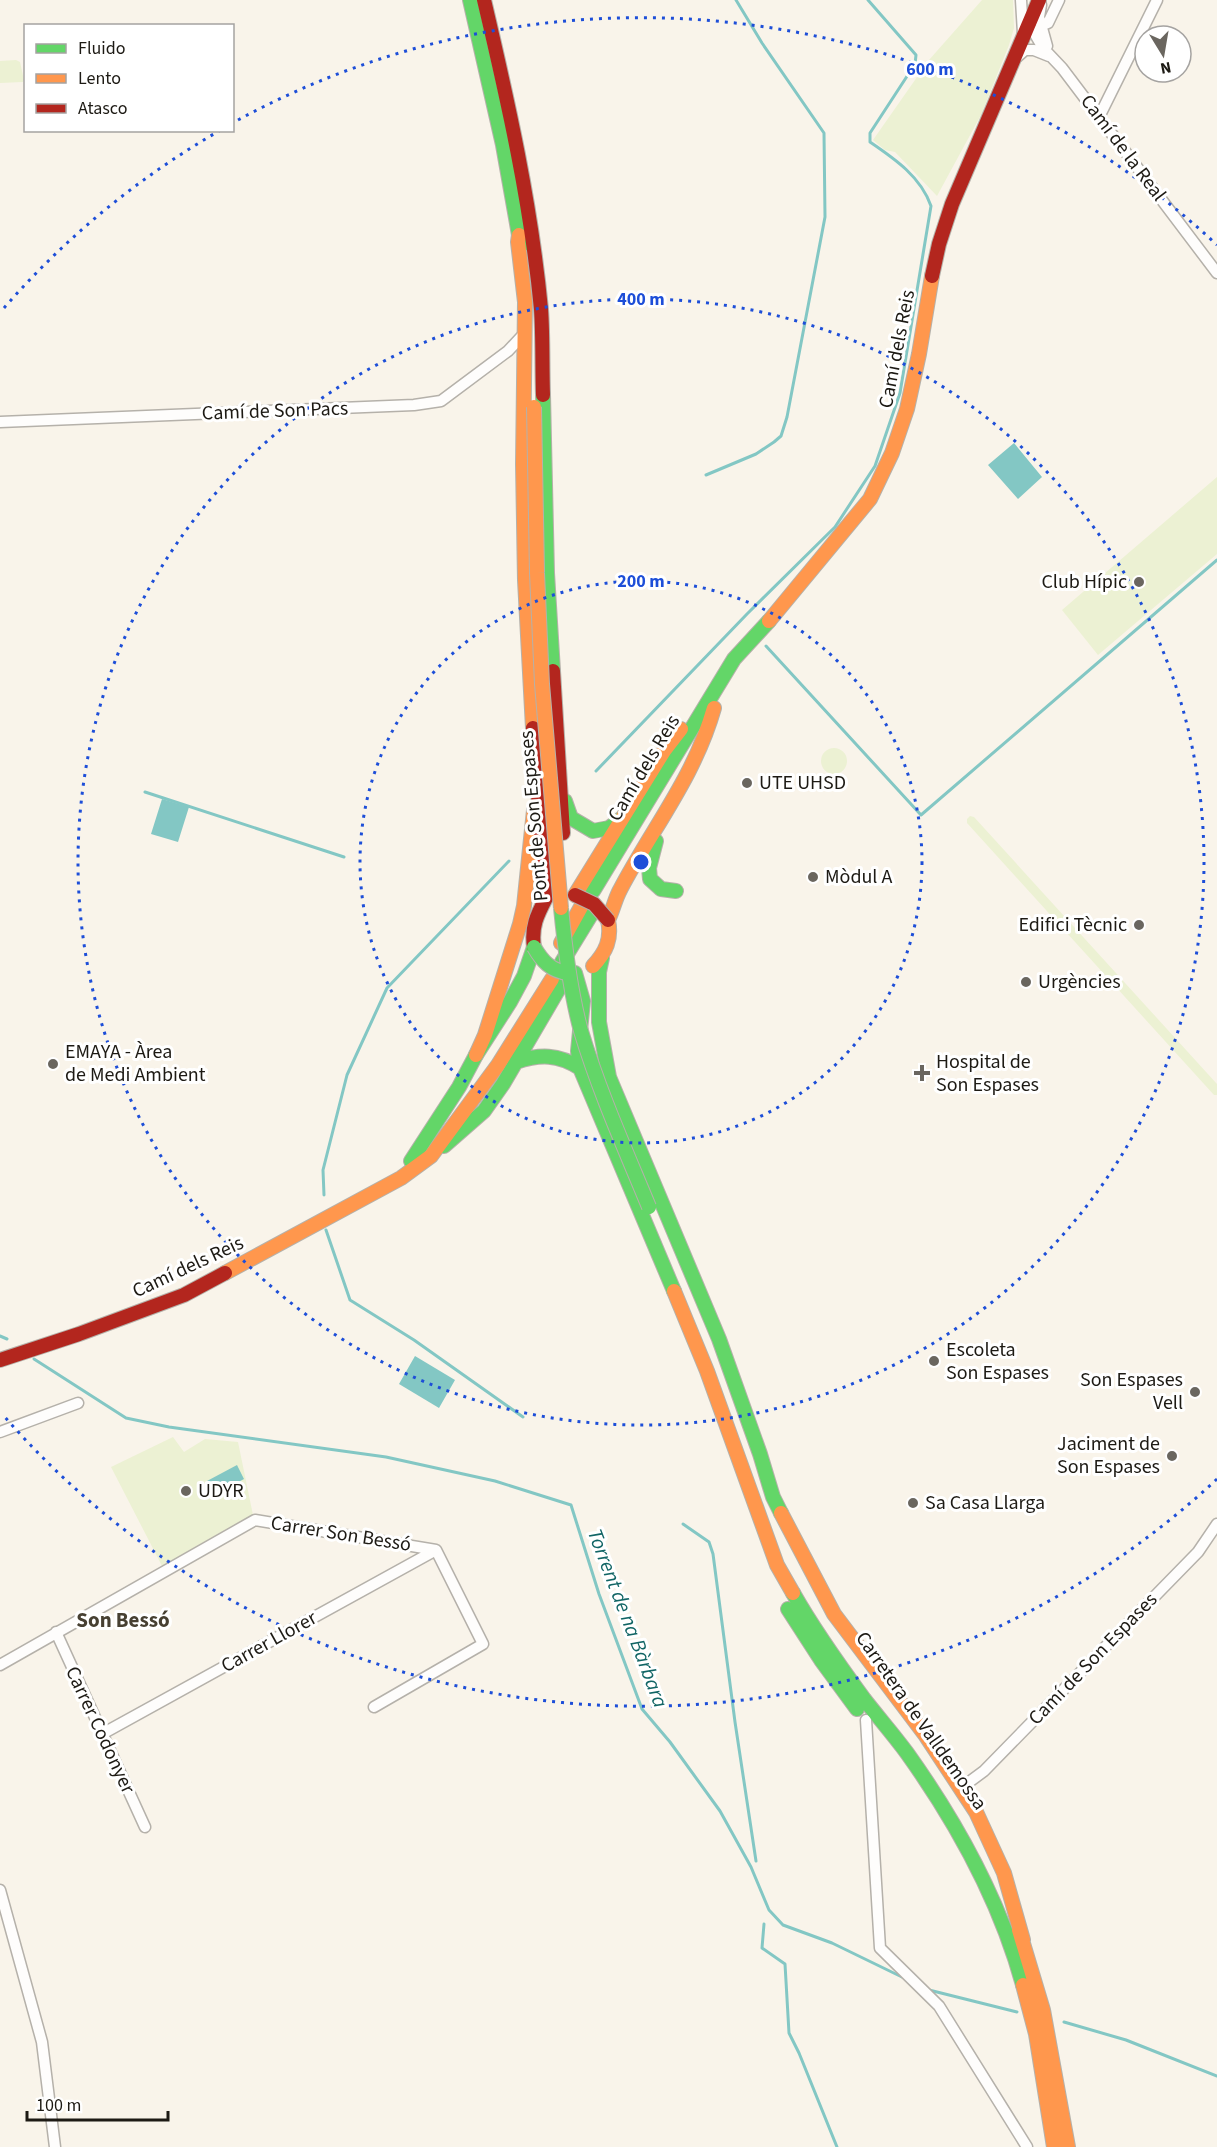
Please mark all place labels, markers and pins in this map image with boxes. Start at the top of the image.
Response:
place label: Club Hípic [1041,568,1127,596]
marker: Club Hípic [1132,575,1146,589]
place label: UTE UHSD [759,769,846,797]
marker: UTE UHSD [740,776,754,790]
centre of rings [631,852,651,872]
place label: Mòdul A [825,863,892,891]
marker: Mòdul A [806,870,820,884]
place label: Edifici Tècnic [1018,911,1127,939]
marker: Edifici Tècnic [1132,918,1146,932]
place label: Urgències [1038,968,1121,996]
marker: Urgències [1019,975,1033,989]
place label: EMAYA - Àrea de Medi Ambient [65,1038,206,1089]
place label: Hospital de Son Espases [936,1048,1039,1099]
marker: EMAYA - Àrea de Medi Ambient [46,1057,60,1071]
marker: Hospital de Son Espases [913,1064,931,1082]
place label: Escoleta Son Espases [946,1336,1049,1387]
marker: Escoleta Son Espases [927,1354,941,1368]
place label: Son Espases Vell [1080,1366,1183,1417]
marker: Son Espases Vell [1188,1385,1202,1399]
place label: Jaciment de Son Espases [1057,1430,1160,1481]
marker: Jaciment de Son Espases [1165,1449,1179,1463]
place label: UDYR [198,1477,244,1505]
marker: UDYR [179,1484,193,1498]
place label: Sa Casa Llarga [925,1489,1045,1517]
marker: Sa Casa Llarga [906,1496,920,1510]

